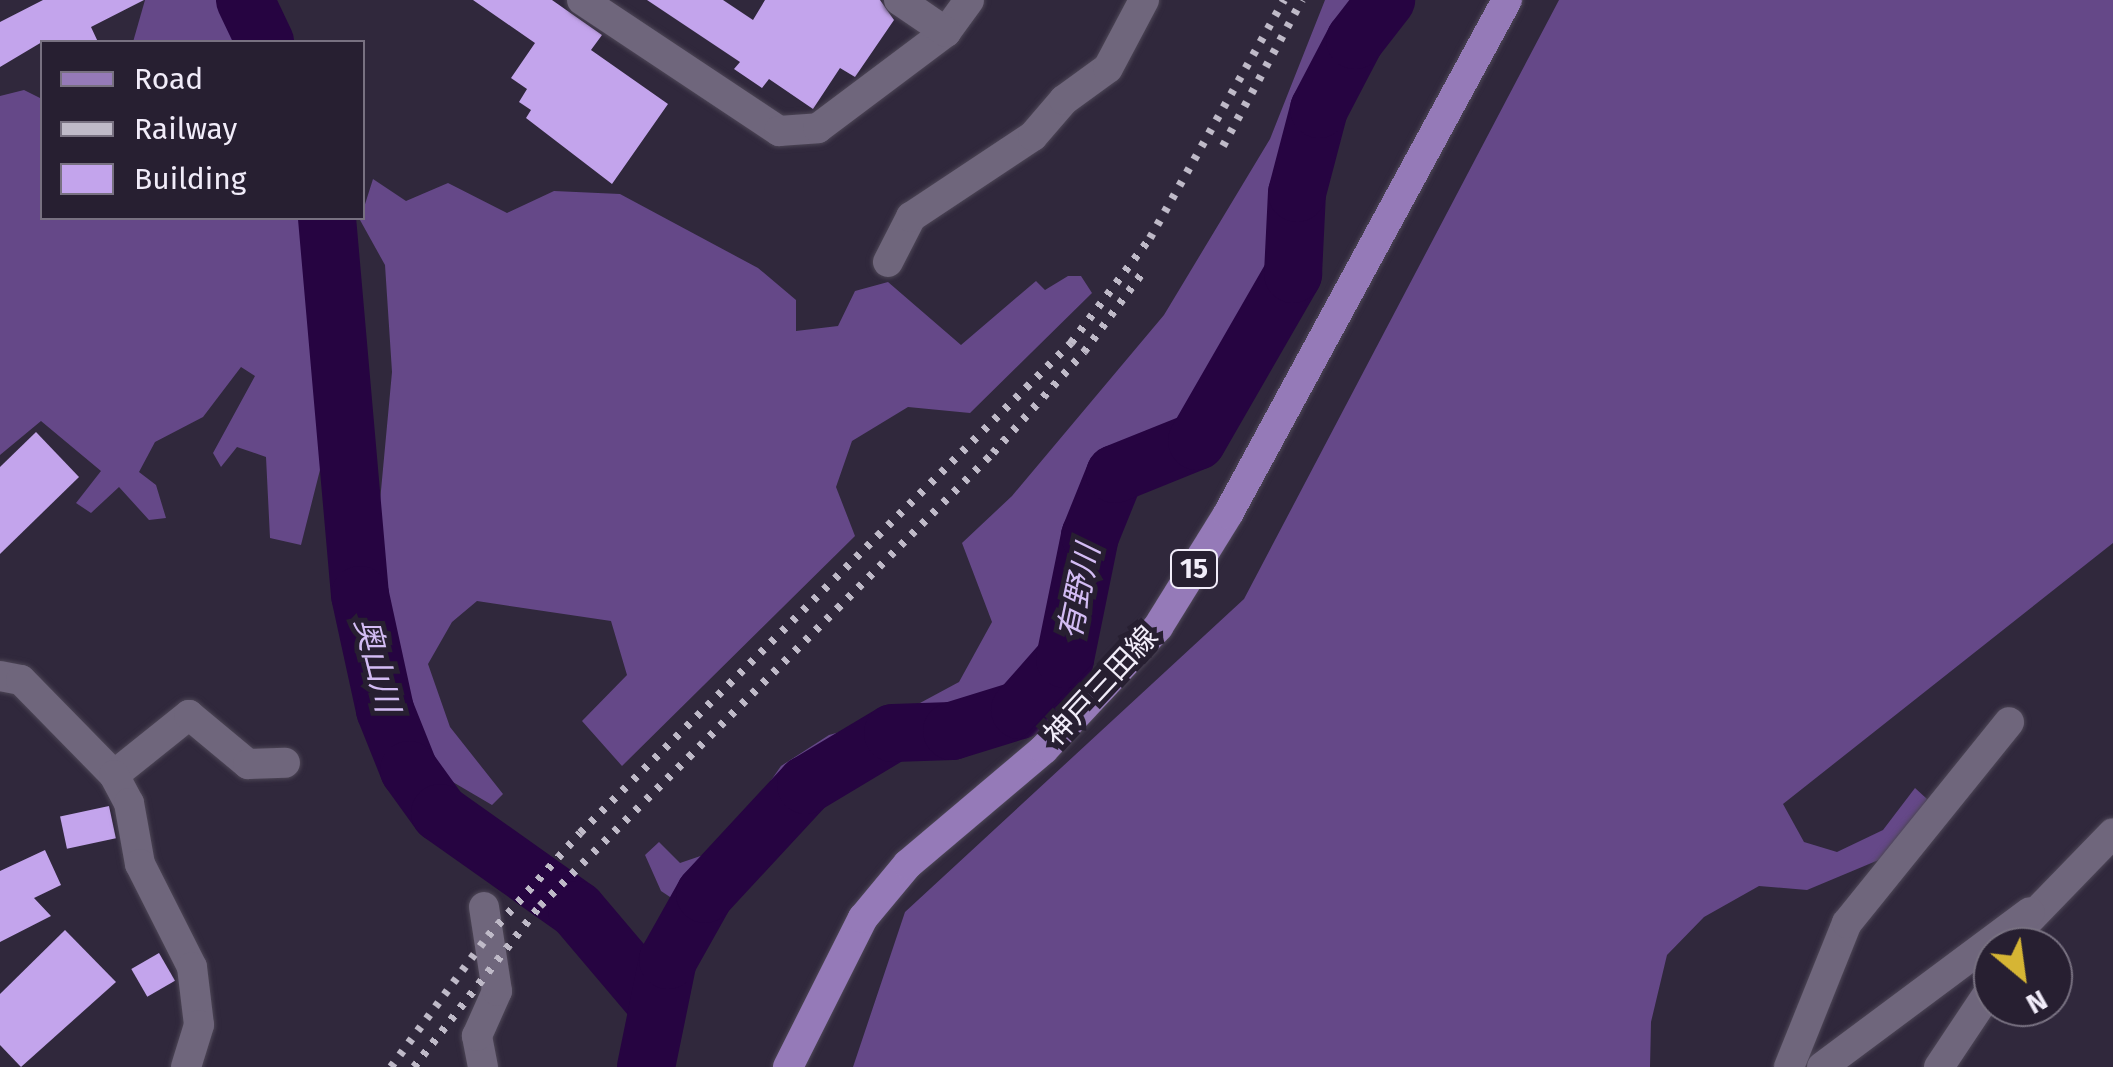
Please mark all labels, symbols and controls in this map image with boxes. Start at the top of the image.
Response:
legend [40,40,365,220]
text: Road [134,61,203,97]
text: Railway [134,111,237,147]
text: Building [134,161,246,197]
water label: 有野川 [1050,541,1108,643]
road number: 15 [1169,546,1219,592]
water label: 奥山川 [347,614,407,716]
street label: 神戸三田線 [1037,619,1165,753]
north arrow [1973,927,2073,1027]
text: N [2021,983,2053,1021]

